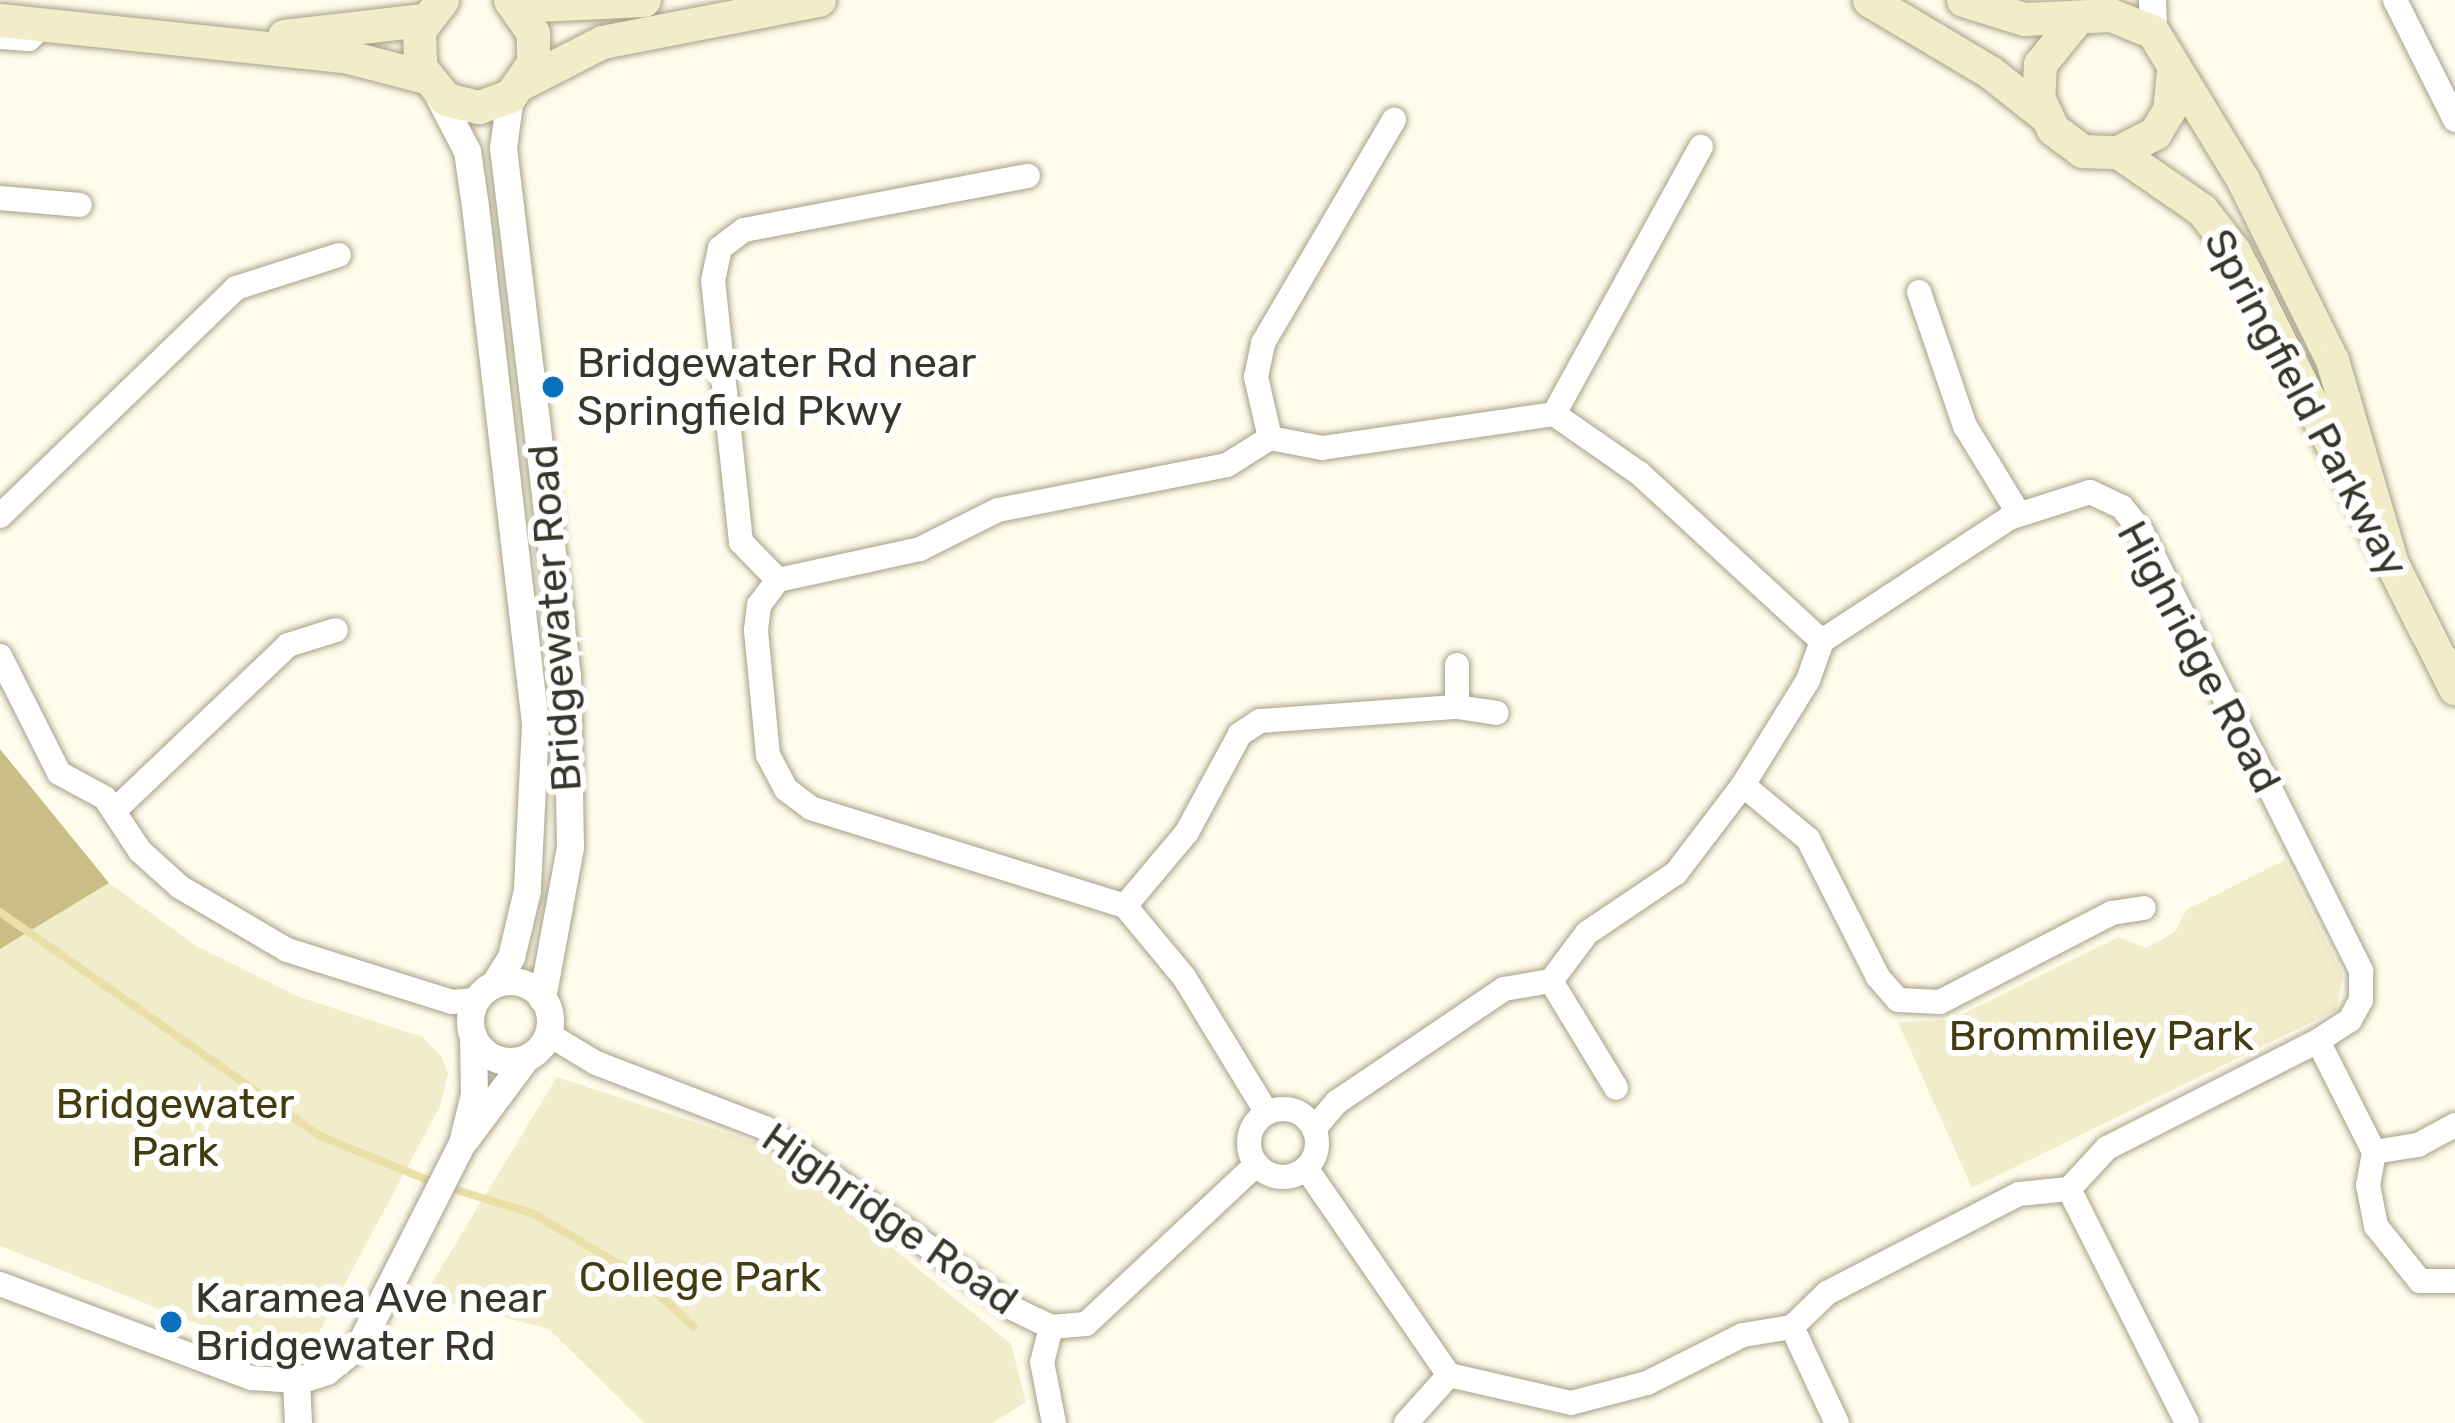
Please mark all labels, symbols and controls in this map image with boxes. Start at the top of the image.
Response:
street label: Springfield Parkway [2193,221,2419,585]
place label: Bridgewater Rd near Springfield Pkwy [577,338,977,436]
marker: Bridgewater Rd near Springfield Pkwy [540,374,566,400]
street label: Bridgewater Road [518,442,592,794]
street label: Highridge Road [2106,513,2292,801]
park label: Brommiley Park [1948,1011,2254,1061]
park label: Bridgewater Park [55,1079,295,1178]
street label: Highridge Road [753,1112,1027,1326]
park label: College Park [579,1252,821,1302]
place label: Karamea Ave near Bridgewater Rd [195,1273,548,1372]
marker: Karamea Ave near Bridgewater Rd [158,1309,184,1335]

